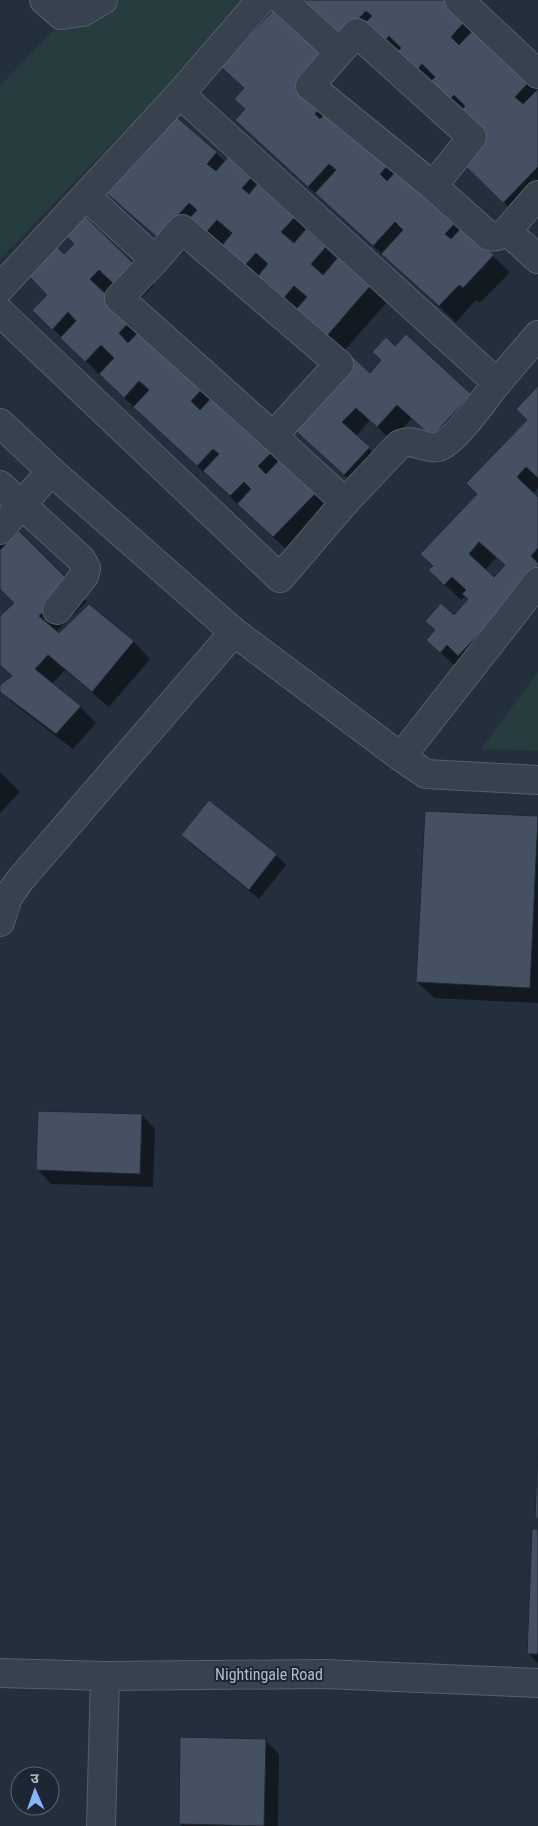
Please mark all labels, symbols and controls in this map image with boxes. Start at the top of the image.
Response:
street label: Nightingale Road [215,1665,323,1684]
north arrow [10,1766,60,1816]
text: उ [30,1770,40,1786]

